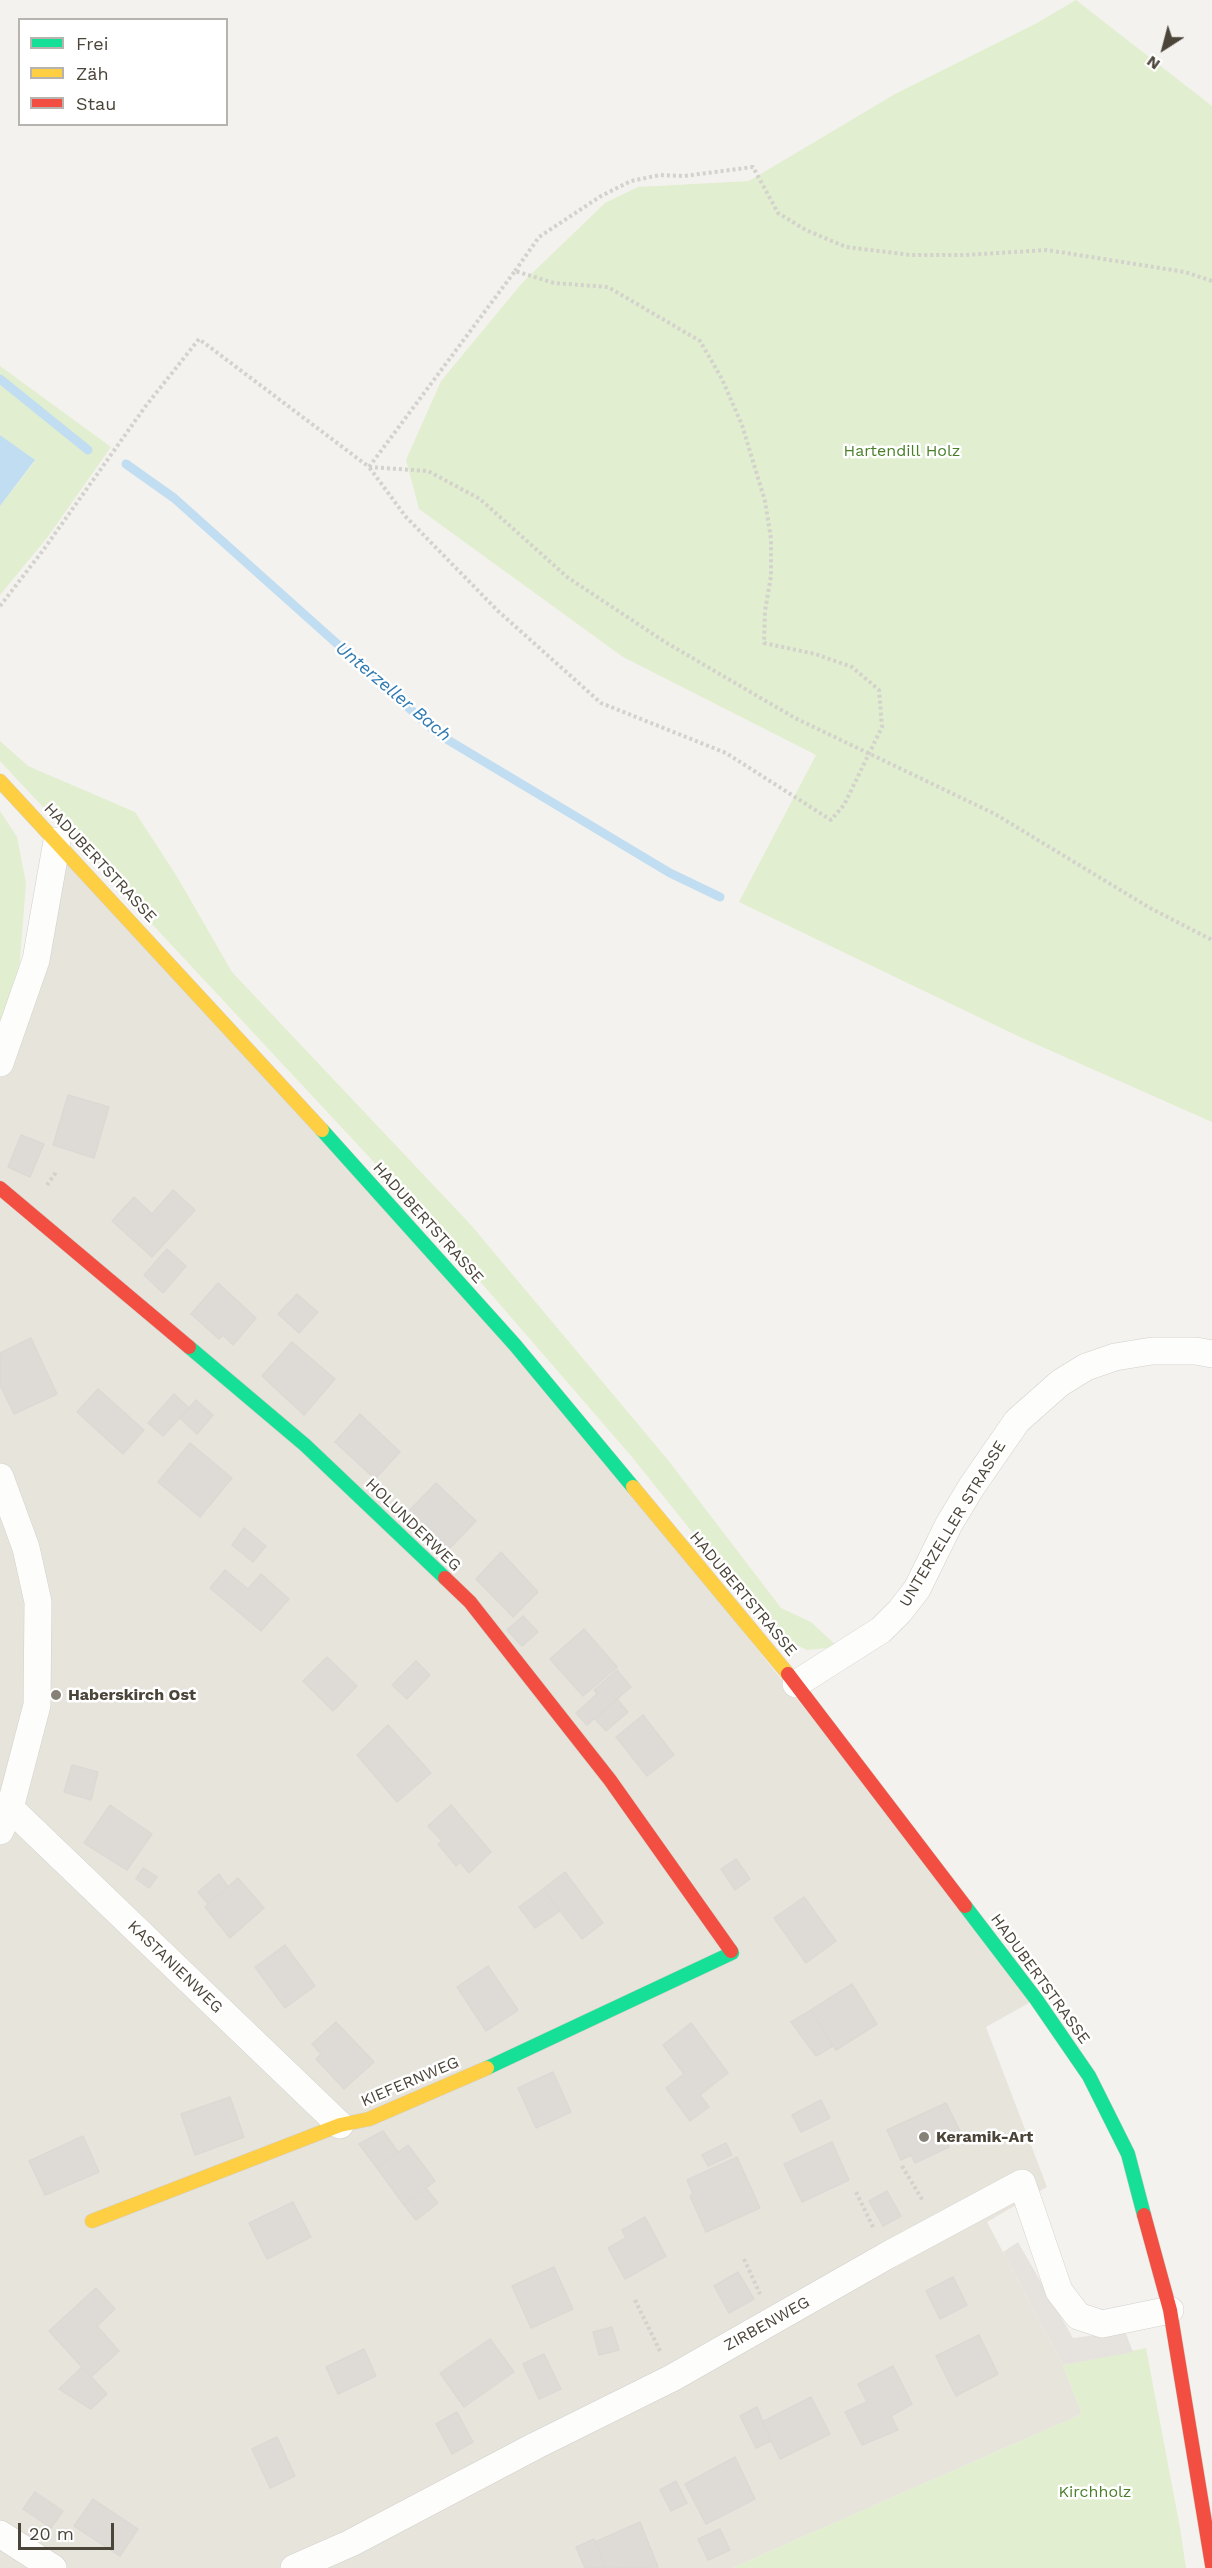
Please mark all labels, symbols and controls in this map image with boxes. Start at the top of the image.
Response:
legend [18,18,228,126]
north arrow [1134,18,1194,78]
text: Frei [76,33,108,54]
text: N [1143,52,1164,74]
text: Zäh [76,63,109,84]
text: Stau [76,93,116,114]
park label: Hartendill Holz [844,441,960,461]
water label: Unterzeller Bach [331,637,455,747]
street label: HADUBERTSTRASSE [40,799,160,927]
street label: HADUBERTSTRASSE [368,1158,488,1288]
street label: UNTERZELLER STRASSE [896,1437,1010,1611]
street label: HOLUNDERWEG [361,1475,465,1575]
street label: HADUBERTSTRASSE [685,1528,801,1660]
place label: Haberskirch Ost [68,1685,196,1705]
marker: Haberskirch Ost [49,1688,63,1702]
street label: HADUBERTSTRASSE [986,1910,1094,2048]
street label: KASTANIENWEG [123,1917,227,2017]
street label: KIEFERNWEG [358,2053,462,2111]
place label: Keramik-Art [936,2127,1033,2147]
marker: Keramik-Art [917,2130,931,2144]
street label: ZIRBENWEG [721,2293,813,2355]
park label: Kirchholz [1059,2482,1131,2502]
scale bar [21,2511,117,2549]
text: 20 m [29,2523,74,2544]

